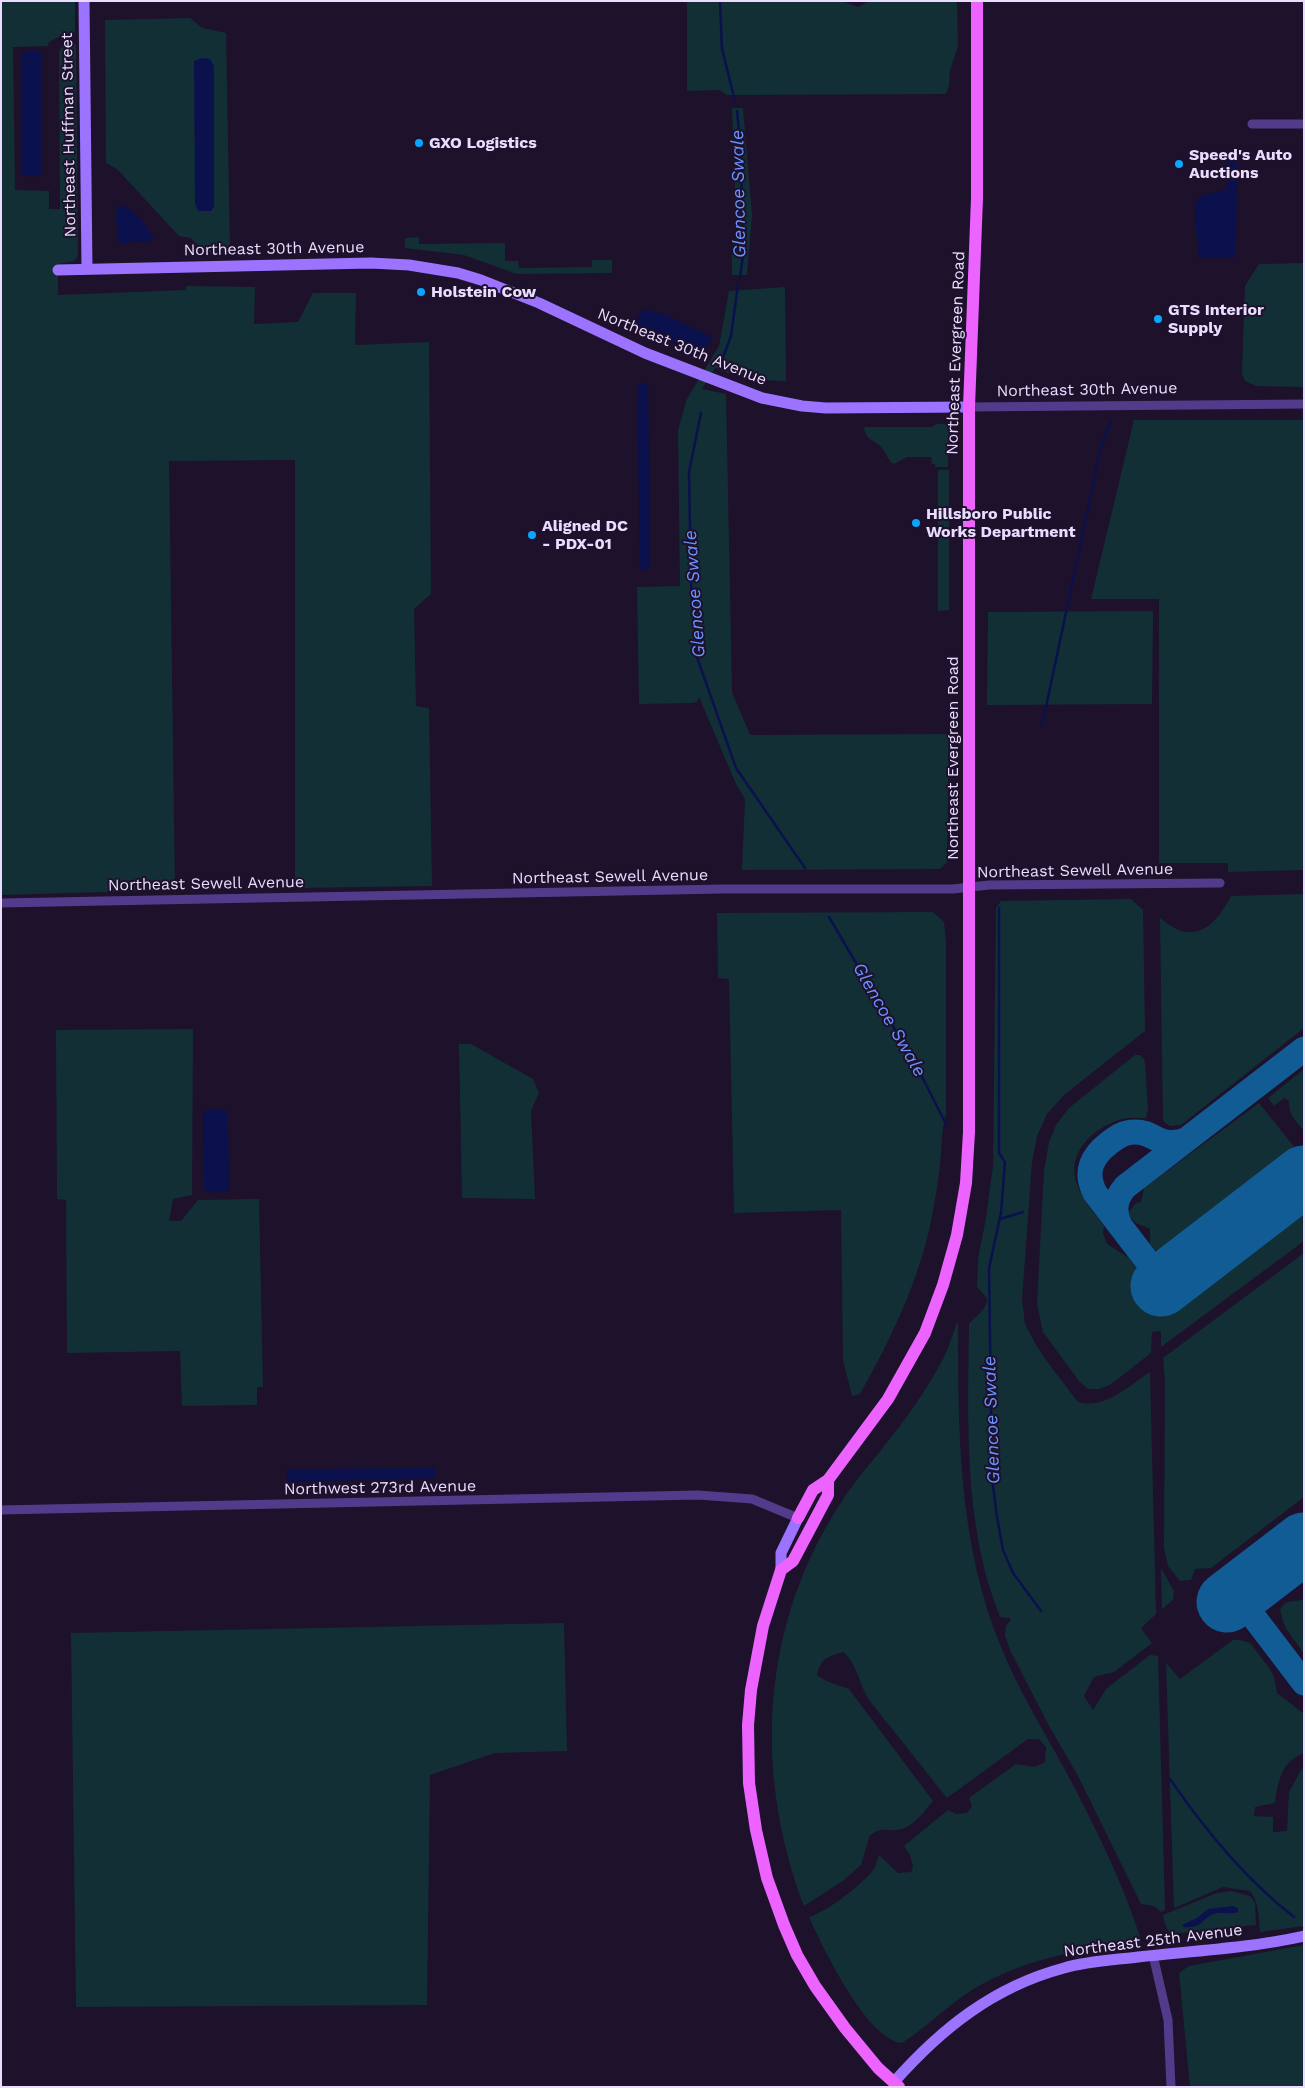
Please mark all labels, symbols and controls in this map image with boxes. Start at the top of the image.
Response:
street label: Northeast Huffman Street [58,33,80,237]
water label: Glencoe Swale [727,130,751,258]
place label: GXO Logistics [429,133,537,153]
marker: GXO Logistics [413,137,425,149]
place label: Speed's Auto Auctions [1189,145,1292,183]
marker: Speed's Auto Auctions [1173,158,1185,170]
street label: Northeast 30th Avenue [184,238,364,260]
street label: Northeast Evergreen Road [943,251,969,455]
place label: Holstein Cow [431,282,536,302]
marker: Holstein Cow [415,286,427,298]
place label: GTS Interior Supply [1168,300,1264,338]
street label: Northeast 30th Avenue [595,304,769,390]
marker: GTS Interior Supply [1152,313,1164,325]
street label: Northeast 30th Avenue [997,379,1177,401]
place label: Hillsboro Public Works Department [926,504,1075,542]
place label: Aligned DC - PDX-01 [542,516,628,554]
marker: Hillsboro Public Works Department [910,517,922,529]
marker: Aligned DC - PDX-01 [526,529,538,541]
water label: Glencoe Swale [680,529,710,659]
street label: Northeast Evergreen Road [943,656,963,860]
street label: Northeast Sewell Avenue [977,860,1173,882]
street label: Northeast Sewell Avenue [512,866,708,888]
street label: Northeast Sewell Avenue [108,873,304,895]
water label: Glencoe Swale [848,959,930,1081]
water label: Glencoe Swale [979,1356,1005,1484]
street label: Northwest 273rd Avenue [284,1477,476,1499]
street label: Northeast 25th Avenue [1062,1921,1244,1961]

